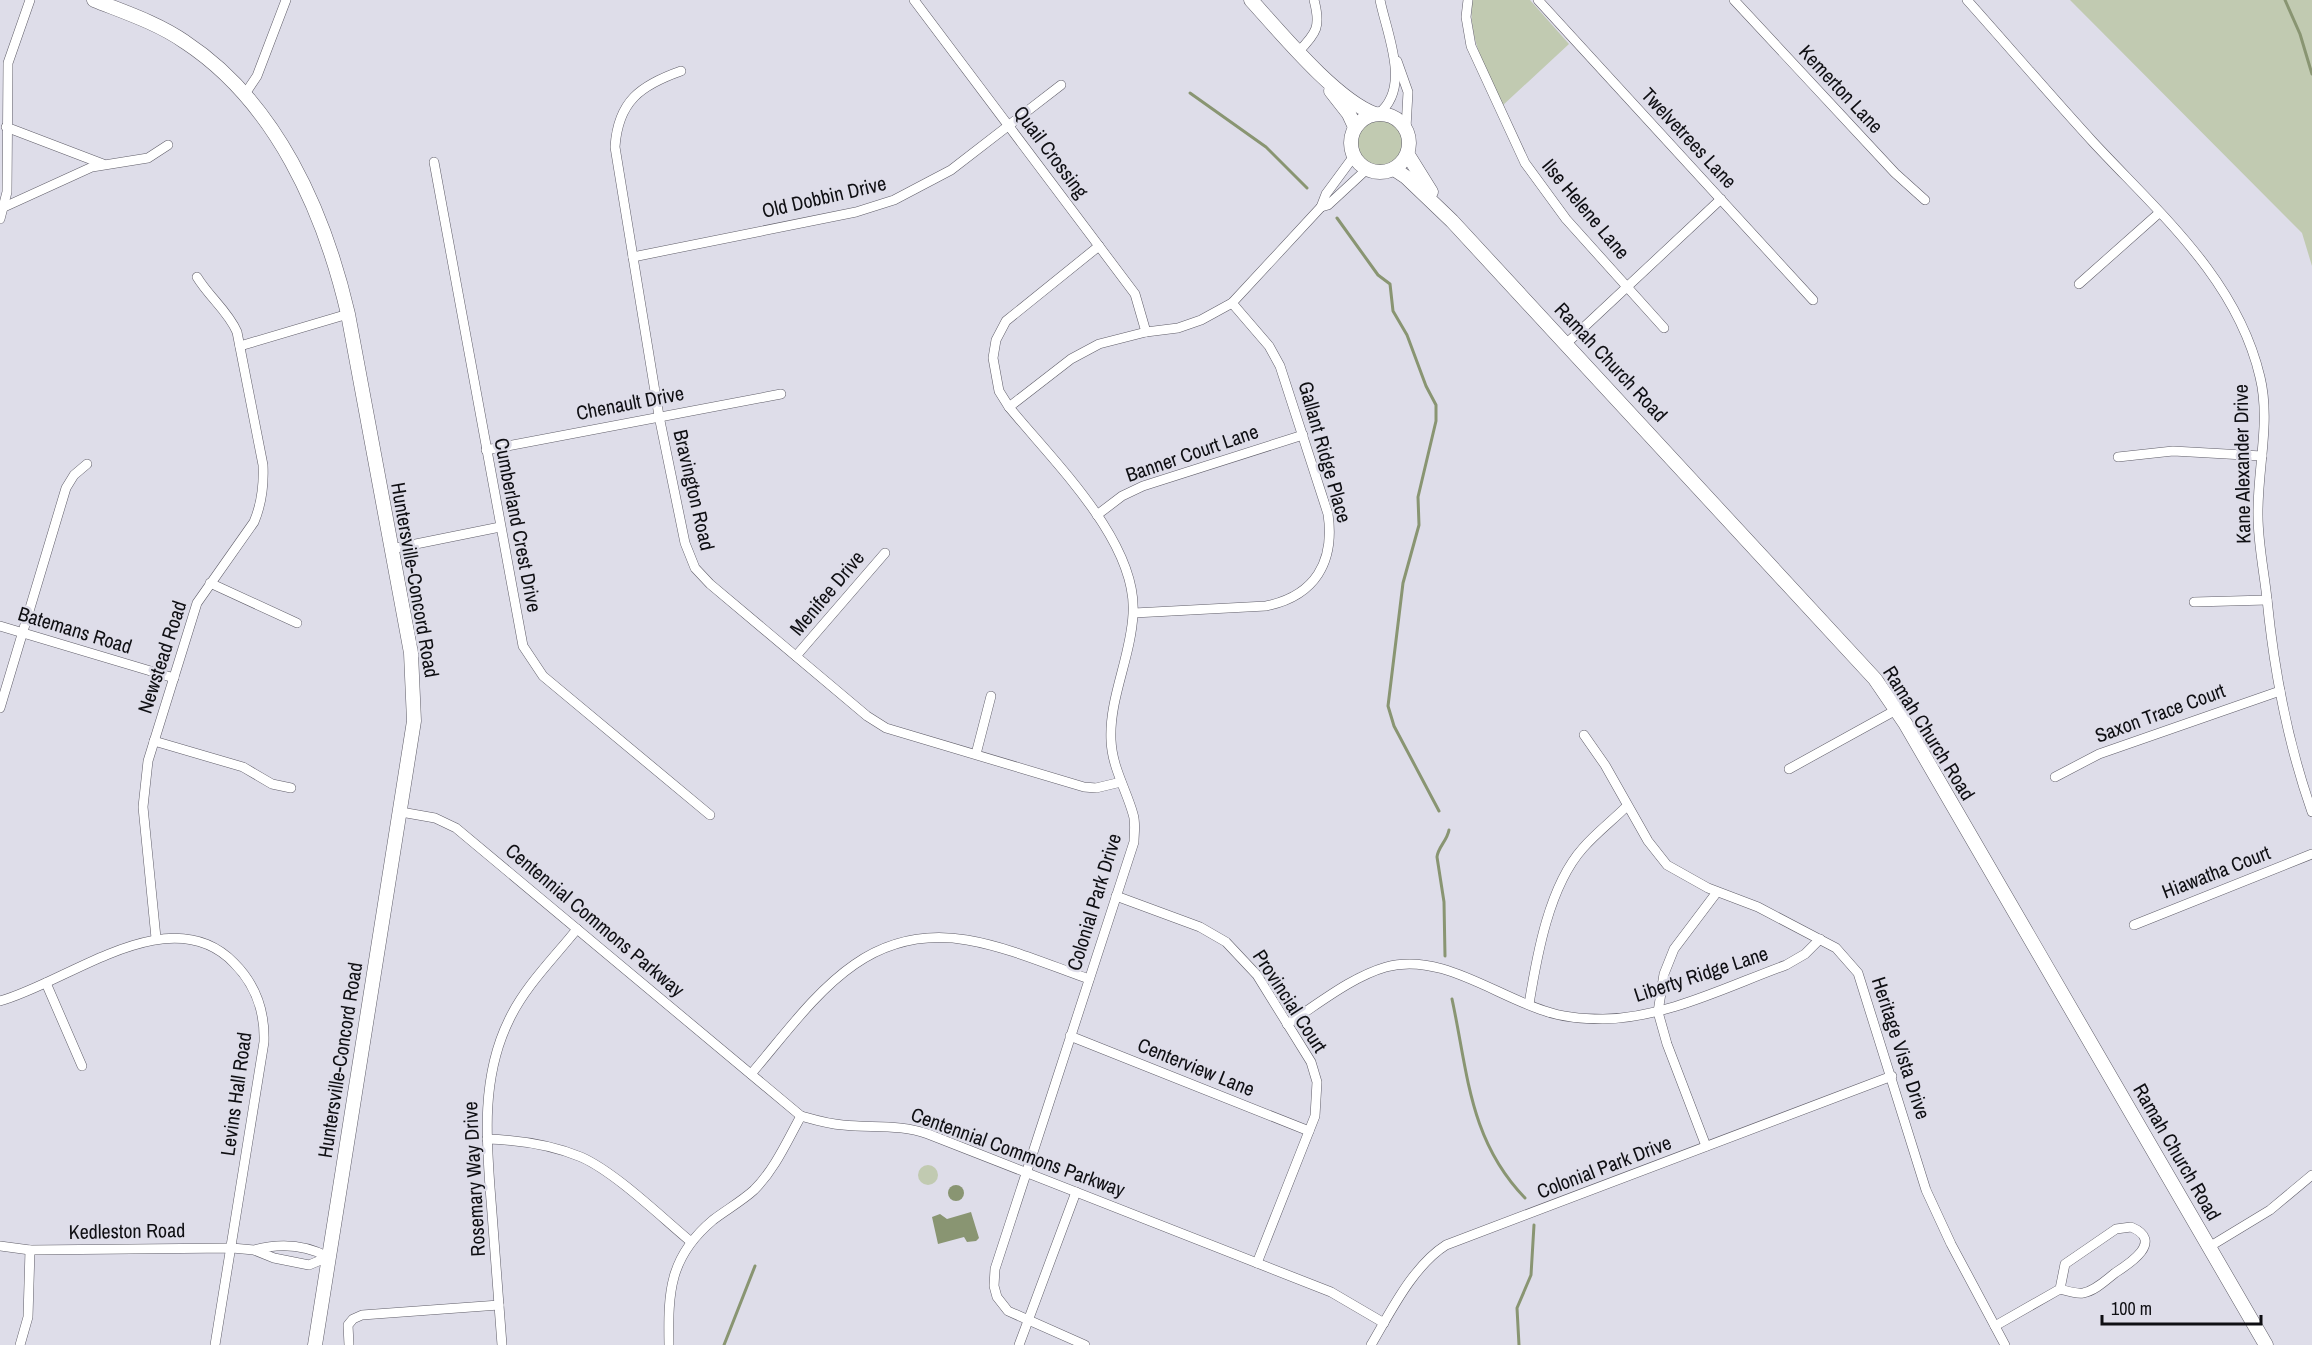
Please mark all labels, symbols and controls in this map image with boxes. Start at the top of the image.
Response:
street label: Kemerton Lane [1793,38,1889,139]
street label: Twelvetrees Lane [1636,81,1743,194]
street label: Quail Crossing [1008,100,1095,204]
street label: Ilse Helene Lane [1536,153,1636,265]
street label: Old Dobbin Drive [759,169,889,224]
street label: Ramah Church Road [1549,296,1674,427]
street label: Gallant Ridge Place [1292,378,1359,526]
street label: Chenault Drive [574,379,686,426]
street label: Kane Alexander Drive [2227,384,2256,544]
street label: Banner Court Lane [1122,417,1262,488]
street label: Bravington Road [667,427,721,553]
street label: Cumberland Crest Drive [488,436,549,614]
street label: Huntersville-Concord Road [385,480,446,680]
street label: Menifee Drive [783,545,870,641]
street label: Newstead Road [131,597,192,717]
street label: Batemans Road [15,599,135,660]
street label: Ramah Church Road [1877,660,1982,805]
street label: Saxon Trace Court [2091,676,2229,749]
street label: Colonial Park Drive [1060,830,1127,974]
street label: Centennial Commons Parkway [500,837,691,1003]
street label: Hiawatha Court [2158,838,2274,905]
street label: Liberty Ridge Lane [1630,939,1771,1008]
street label: Provincial Court [1247,944,1334,1058]
street label: Huntersville-Concord Road [311,960,368,1160]
street label: Heritage Vista Drive [1866,973,1937,1123]
street label: Levins Hall Road [213,1030,258,1158]
street label: Centerview Lane [1134,1031,1259,1102]
street label: Ramah Church Road [2127,1078,2228,1225]
street label: Centennial Commons Parkway [907,1100,1130,1203]
street label: Rosemary Way Drive [456,1101,491,1257]
street label: Colonial Park Drive [1533,1128,1675,1205]
street label: Kedleston Road [68,1216,186,1245]
scale bar [2102,1288,2261,1326]
text: 100 m [2111,1296,2152,1321]

